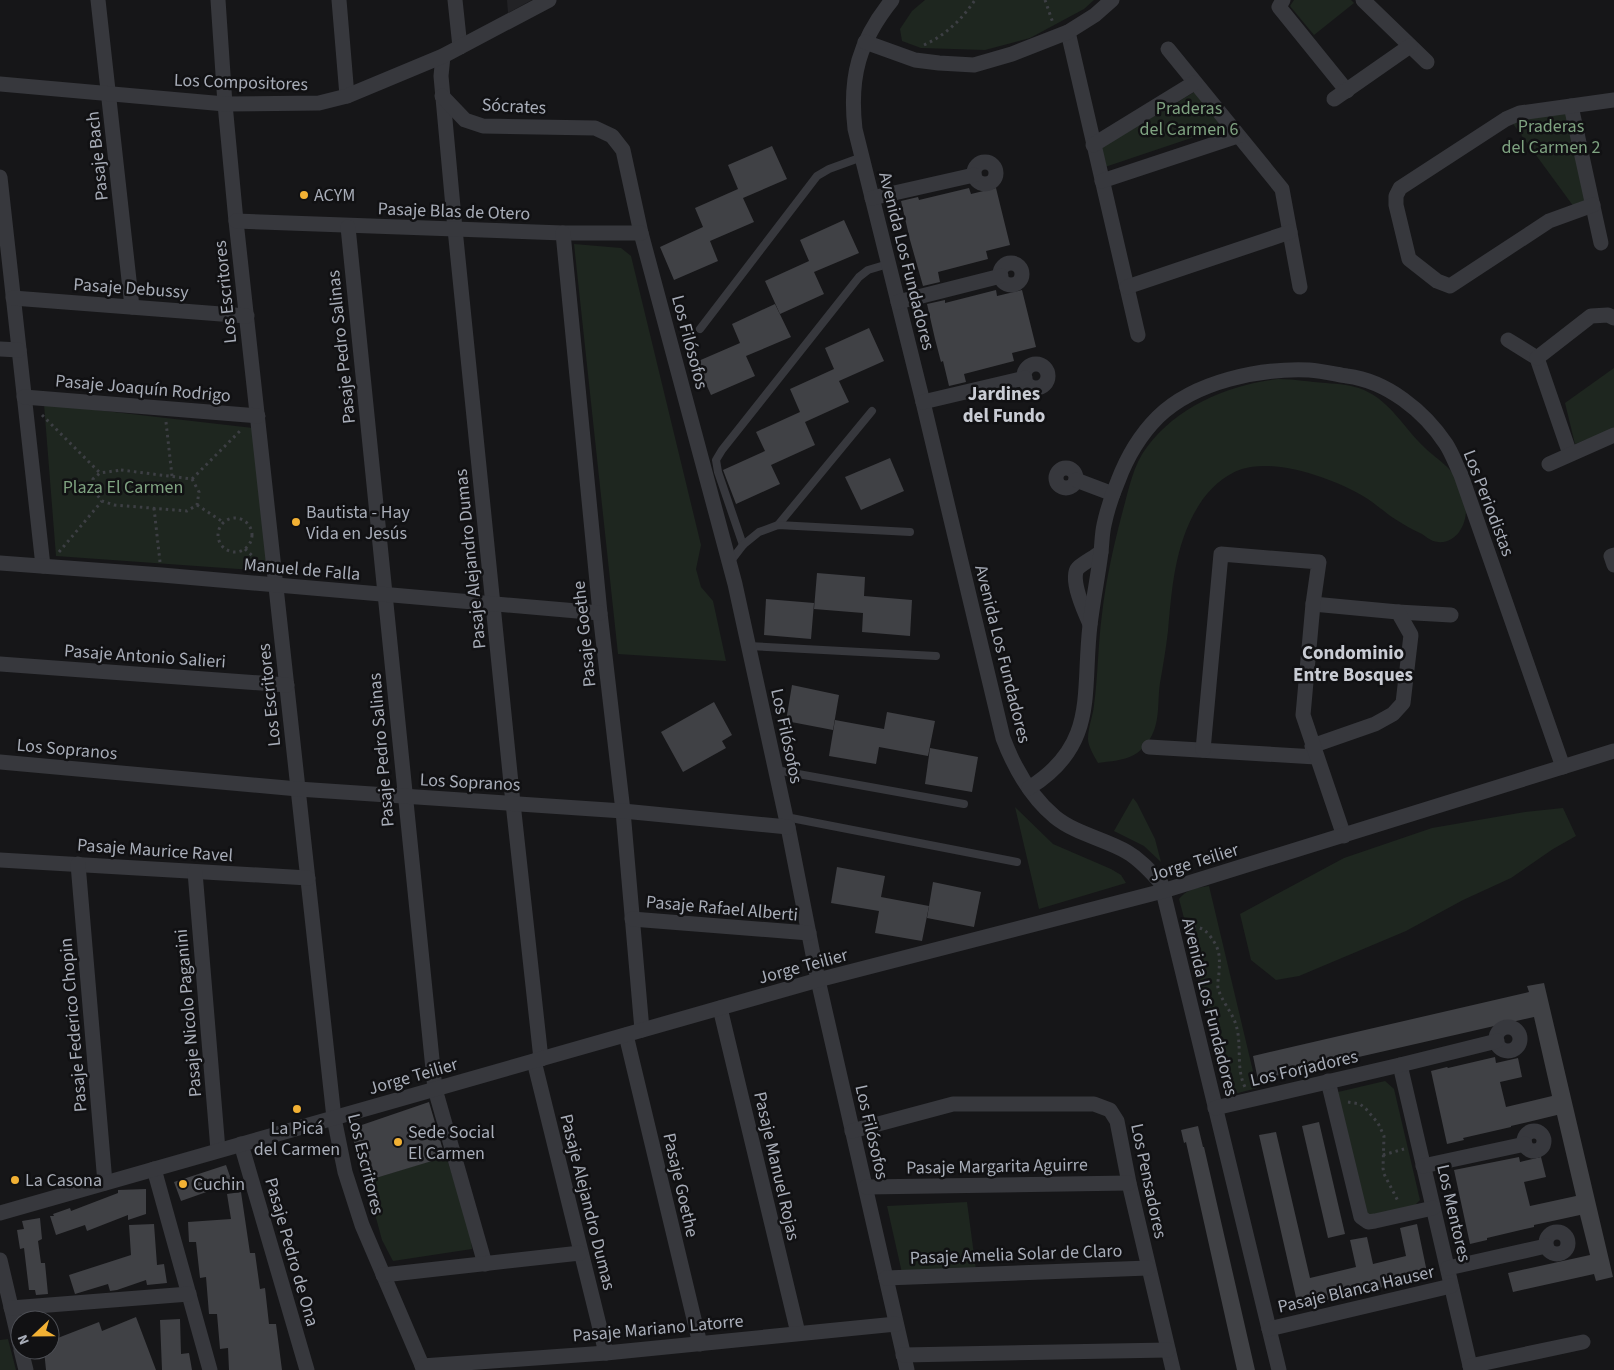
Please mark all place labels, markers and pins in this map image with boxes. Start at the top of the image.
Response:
place label: ACYM [314,183,355,208]
marker: ACYM [298,189,310,201]
place label: Bautista - Hay Vida en Jesús [306,500,411,546]
marker: Bautista - Hay Vida en Jesús [290,516,302,528]
marker: La Picá del Carmen [291,1103,303,1115]
place label: La Picá del Carmen [254,1116,340,1162]
place label: Sede Social El Carmen [408,1120,495,1166]
marker: Sede Social El Carmen [392,1136,404,1148]
place label: La Casona [25,1168,102,1193]
place label: Cuchin [193,1172,245,1197]
marker: La Casona [9,1174,21,1186]
marker: Cuchin [177,1178,189,1190]

